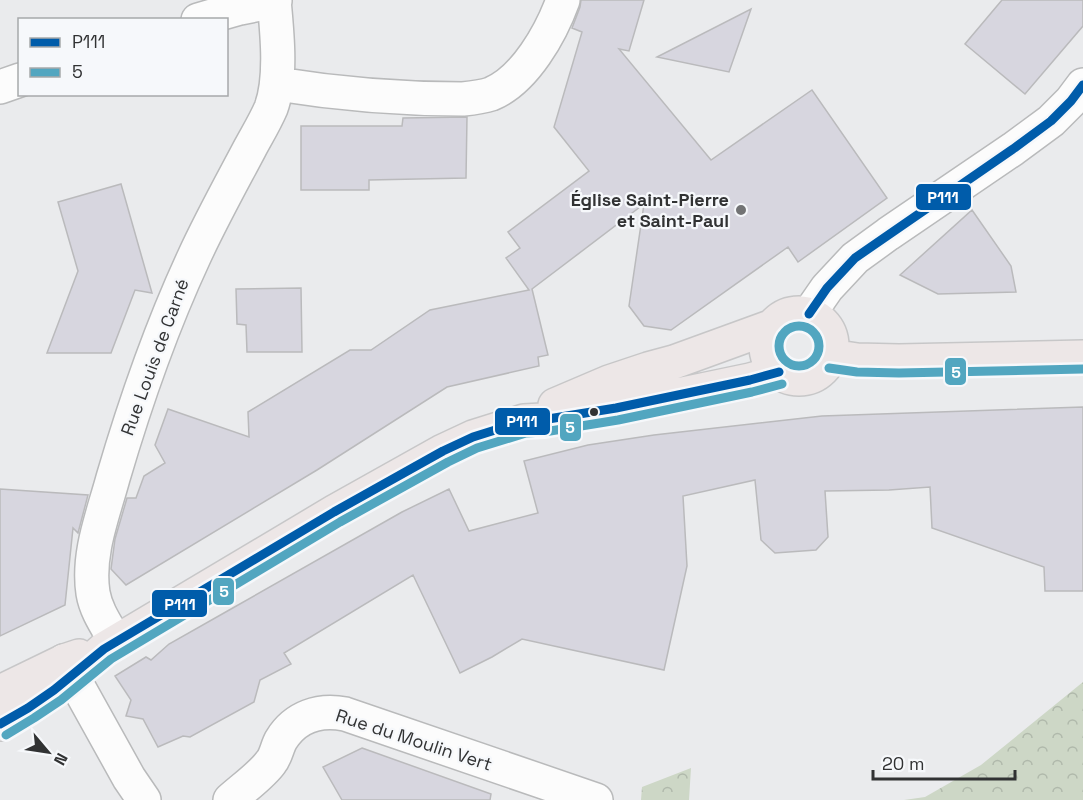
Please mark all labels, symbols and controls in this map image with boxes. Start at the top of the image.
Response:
legend [18,18,228,96]
text: P111 [72,30,105,53]
text: 5 [72,60,83,83]
line badge: P111 [915,183,972,211]
text: P111 [927,187,959,208]
place label: Église Saint-Pierre et Saint-Paul [571,188,729,232]
marker: Église Saint-Pierre et Saint-Paul [734,203,748,217]
street label: Rue Louis de Carné [115,275,194,438]
line badge: 5 [944,357,967,386]
text: 5 [951,362,961,383]
unlabelled marker [588,406,600,418]
line badge: P111 [494,407,551,436]
text: P111 [506,411,538,432]
line badge: 5 [559,413,582,442]
text: 5 [565,417,575,438]
line badge: 5 [212,577,235,606]
text: 5 [219,581,229,602]
line badge: P111 [151,589,208,618]
text: P111 [164,594,196,615]
street label: Rue du Moulin Vert [333,703,495,776]
north arrow [18,722,78,782]
scale bar [873,743,1016,781]
text: N [49,749,72,769]
text: 20 m [882,752,925,775]

